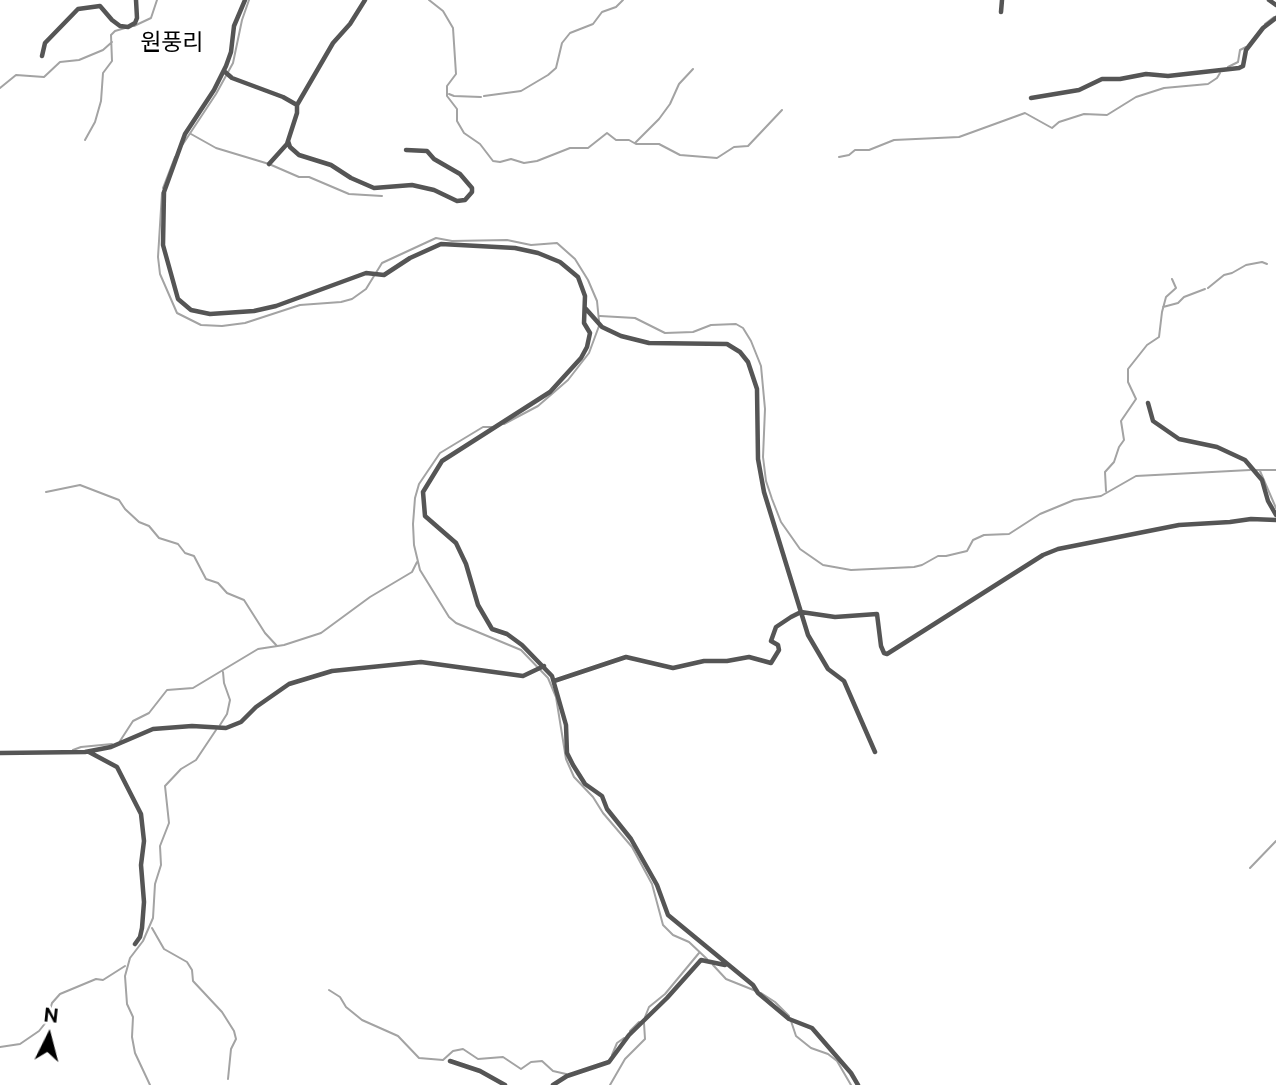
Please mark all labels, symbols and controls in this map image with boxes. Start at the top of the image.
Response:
district label: 원풍리 [140,29,204,57]
north arrow [14,1001,84,1071]
text: N [43,1003,60,1027]

